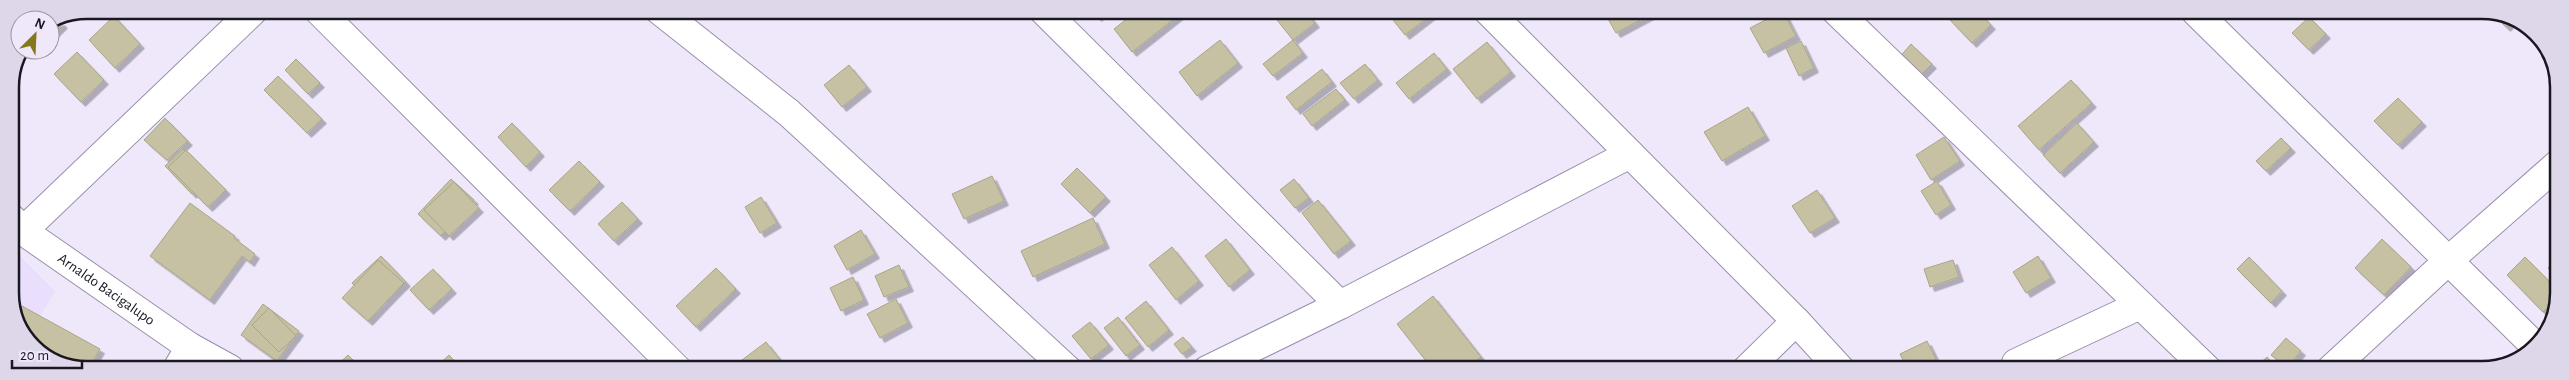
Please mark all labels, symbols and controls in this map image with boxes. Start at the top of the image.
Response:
north arrow [10,10,60,60]
text: N [33,16,47,32]
street label: Arnaldo Bacigalupo [55,250,158,328]
scale bar [12,338,82,370]
text: 20 m [20,348,49,363]

